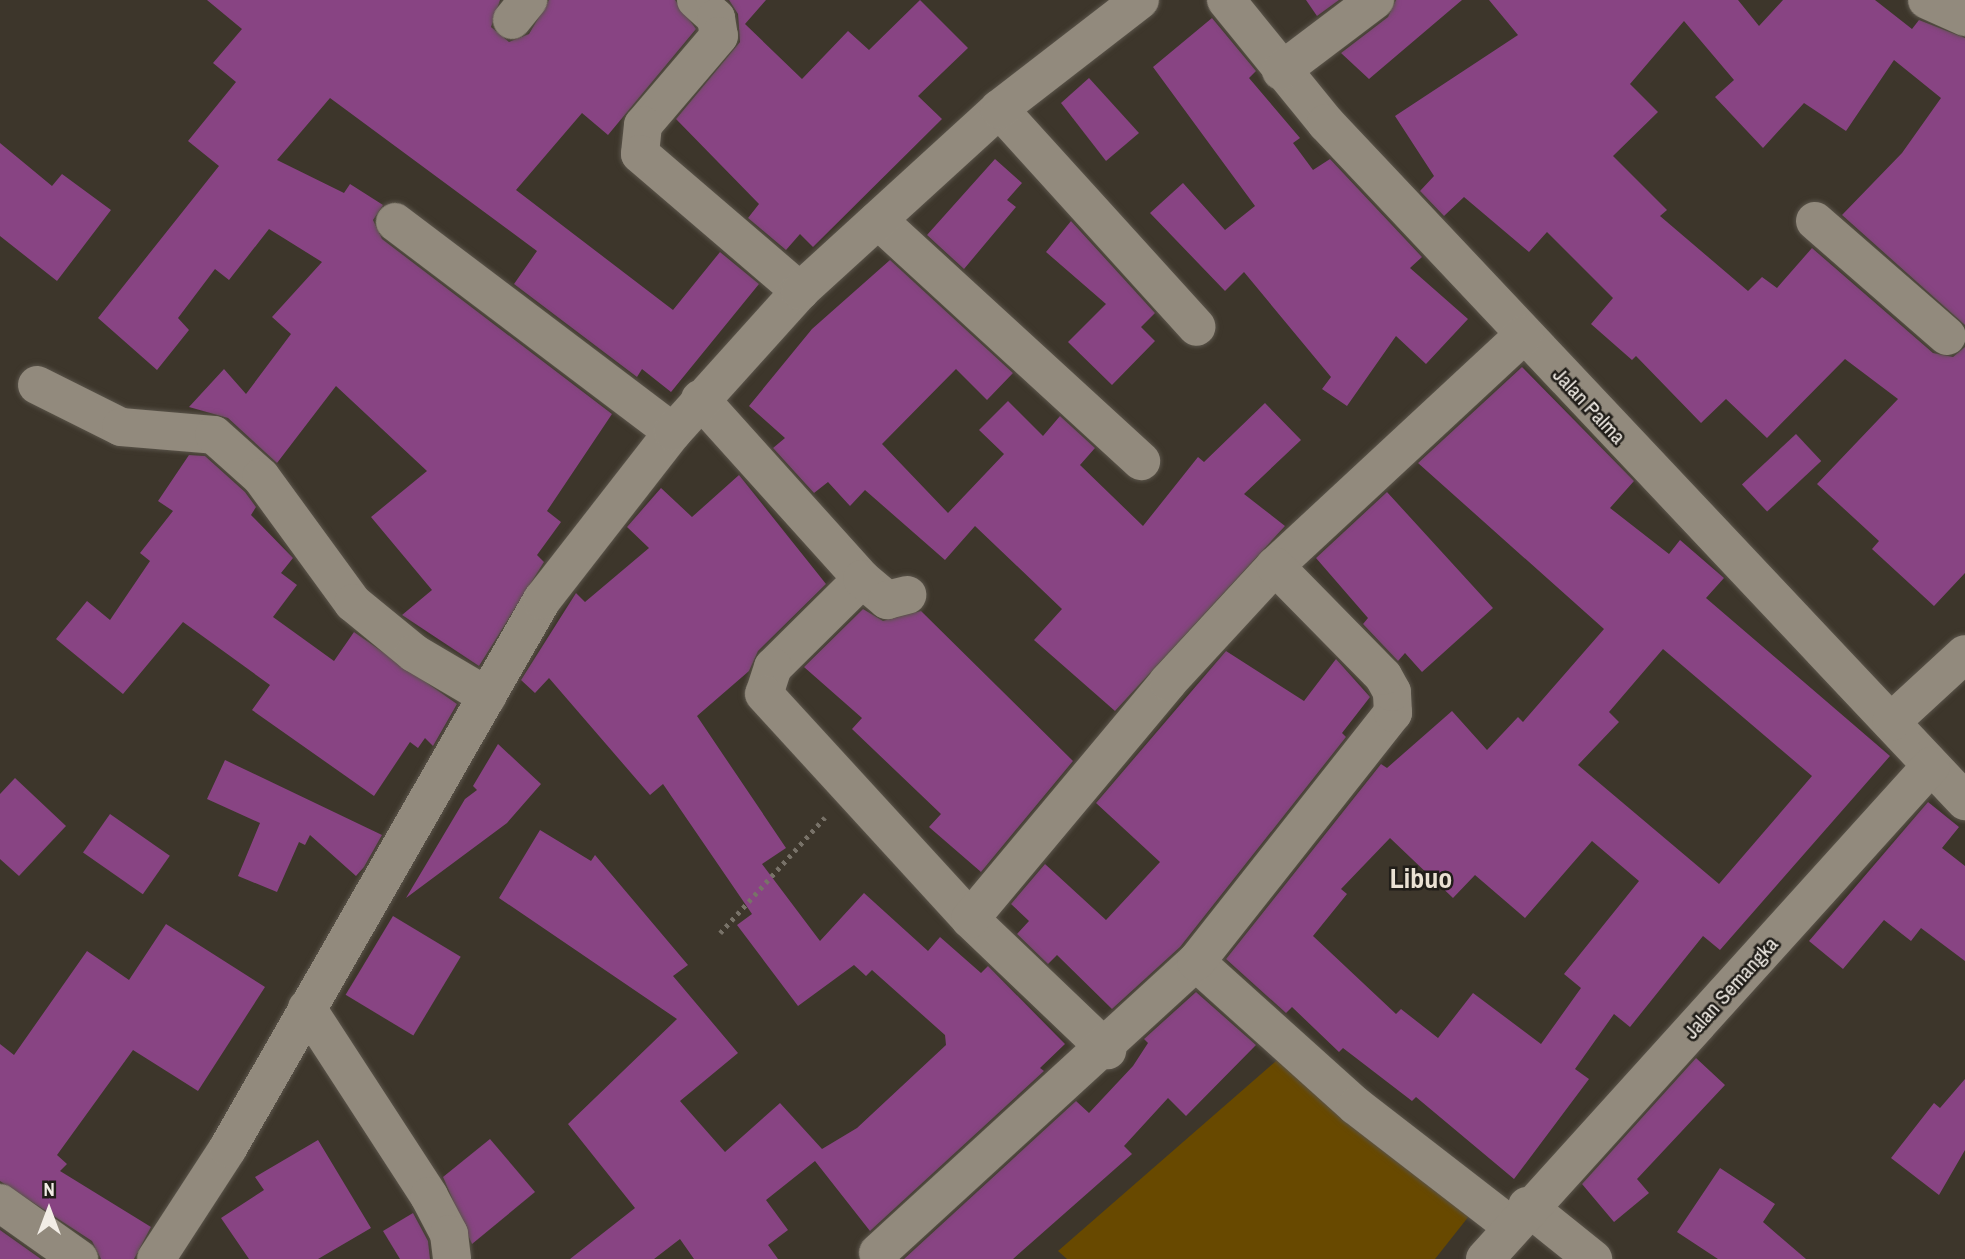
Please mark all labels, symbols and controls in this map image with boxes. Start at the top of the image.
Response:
street label: Jalan Palma [1547,363,1631,449]
district label: Libuo [1390,861,1452,895]
street label: Jalan Semangka [1679,932,1783,1044]
north arrow [14,1175,84,1245]
text: N [43,1176,55,1202]

